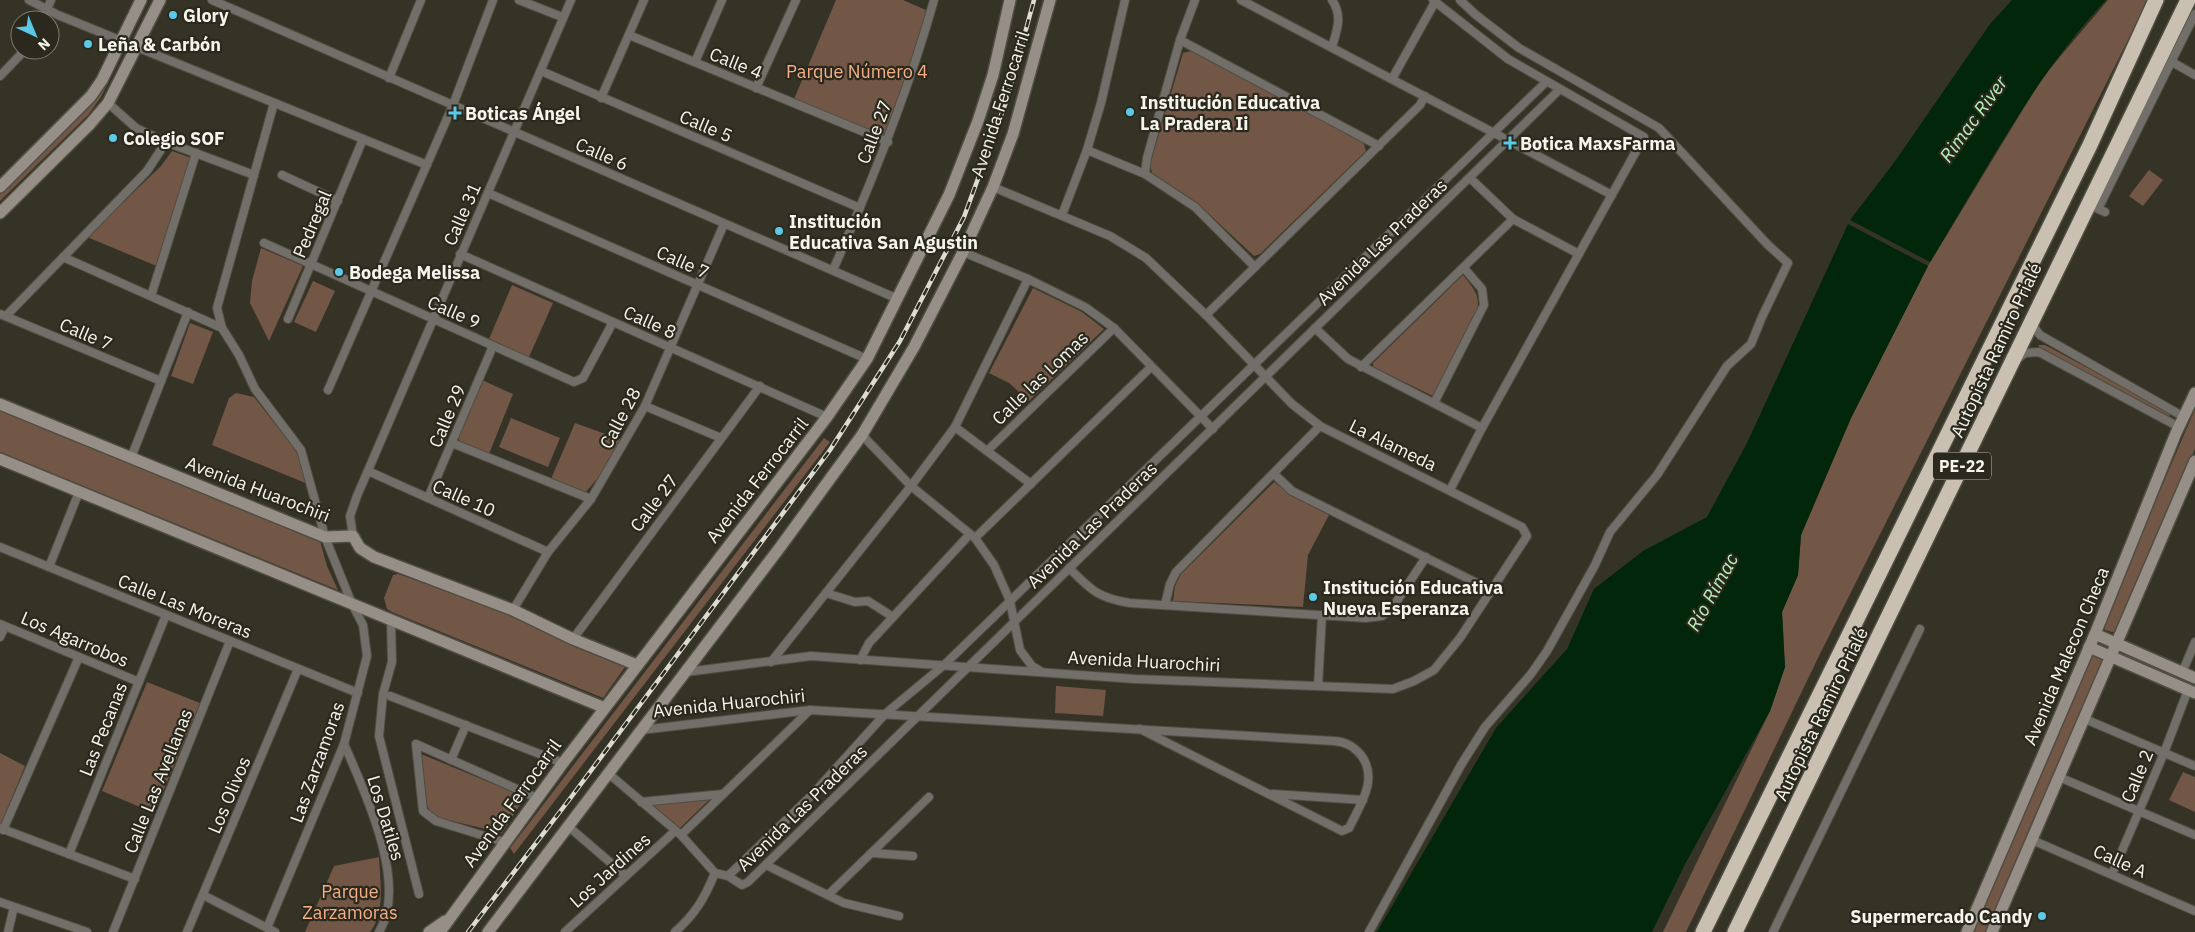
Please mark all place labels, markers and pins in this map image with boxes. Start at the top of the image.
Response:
place label: Glory [183,4,229,27]
marker: Glory [167,9,179,21]
place label: Leña & Carbón [98,33,221,56]
marker: Leña & Carbón [82,38,94,50]
place label: Institución Educativa La Pradera Ii [1140,91,1320,135]
place label: Boticas Ángel [465,101,581,125]
marker: Institución Educativa La Pradera Ii [1124,106,1136,118]
marker: Boticas Ángel [449,107,461,119]
place label: Colegio SOF [123,127,225,150]
marker: Colegio SOF [107,132,119,144]
place label: Botica MaxsFarma [1520,132,1676,155]
marker: Botica MaxsFarma [1504,137,1516,149]
place label: Institución Educativa San Agustin [789,210,978,254]
marker: Institución Educativa San Agustin [773,225,785,237]
place label: Bodega Melissa [349,261,480,284]
marker: Bodega Melissa [333,266,345,278]
place label: Institución Educativa Nueva Esperanza [1323,576,1503,620]
marker: Institución Educativa Nueva Esperanza [1307,591,1319,603]
place label: Supermercado Candy [1850,905,2032,928]
marker: Supermercado Candy [2036,910,2048,922]

